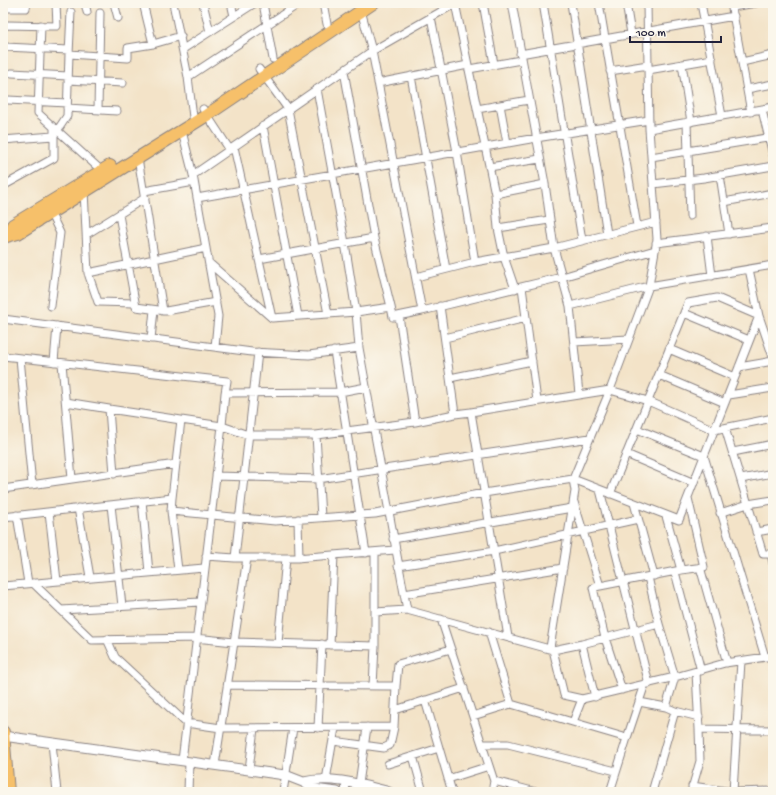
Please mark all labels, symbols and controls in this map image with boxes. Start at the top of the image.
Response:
scale bar [630,18,721,44]
text: 100 m [635,27,666,41]

